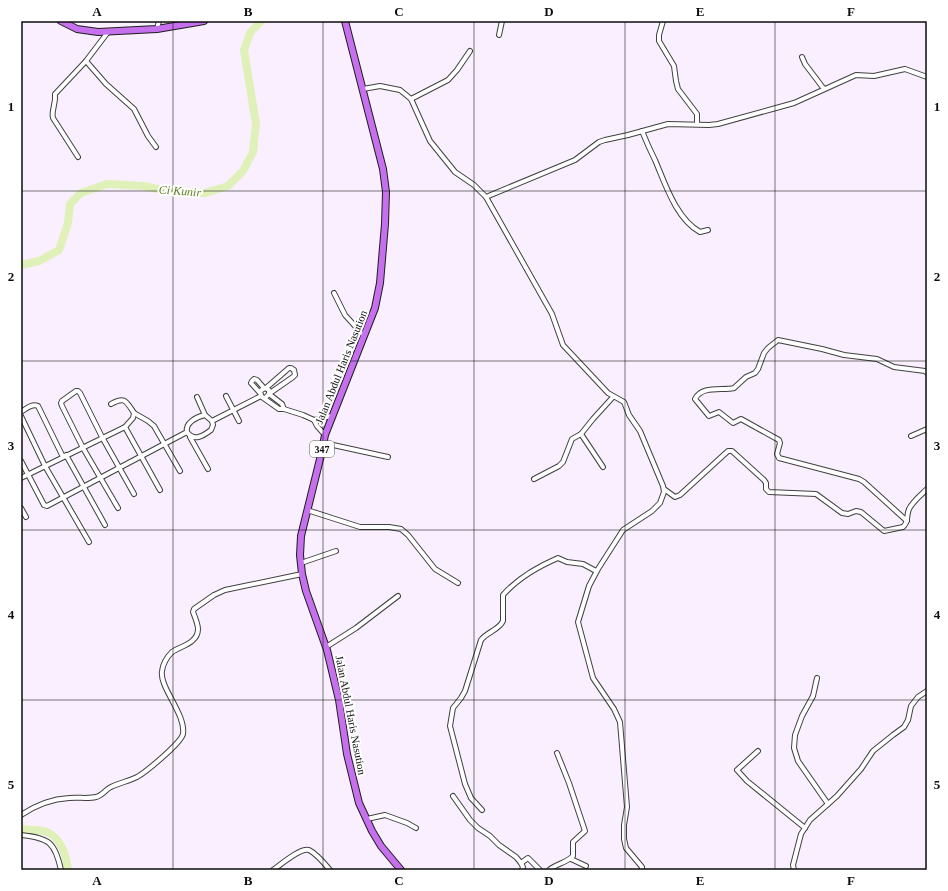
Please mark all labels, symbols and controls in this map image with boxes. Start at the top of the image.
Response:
text: A [92,4,102,19]
text: B [244,4,253,19]
text: C [394,4,404,19]
text: D [544,4,554,19]
text: E [696,4,704,19]
text: F [847,4,855,19]
text: 1 [8,99,14,114]
text: 1 [934,99,940,114]
water label: Ci Kunir [158,183,202,199]
text: 2 [8,269,14,284]
text: 2 [934,269,940,284]
street label: Jalan Abdul Haris Nasution [313,308,369,425]
text: 3 [8,438,15,453]
text: 3 [934,438,941,453]
road number: 347 [310,441,334,457]
text: 4 [8,607,15,622]
text: 4 [934,607,941,622]
street label: Jalan Abdul Haris Nasution [334,654,369,776]
text: 5 [8,777,15,792]
text: 5 [934,777,941,792]
text: A [92,873,102,888]
text: B [244,873,253,888]
text: C [394,873,404,888]
text: D [544,873,554,888]
text: E [696,873,704,888]
text: F [847,873,855,888]

